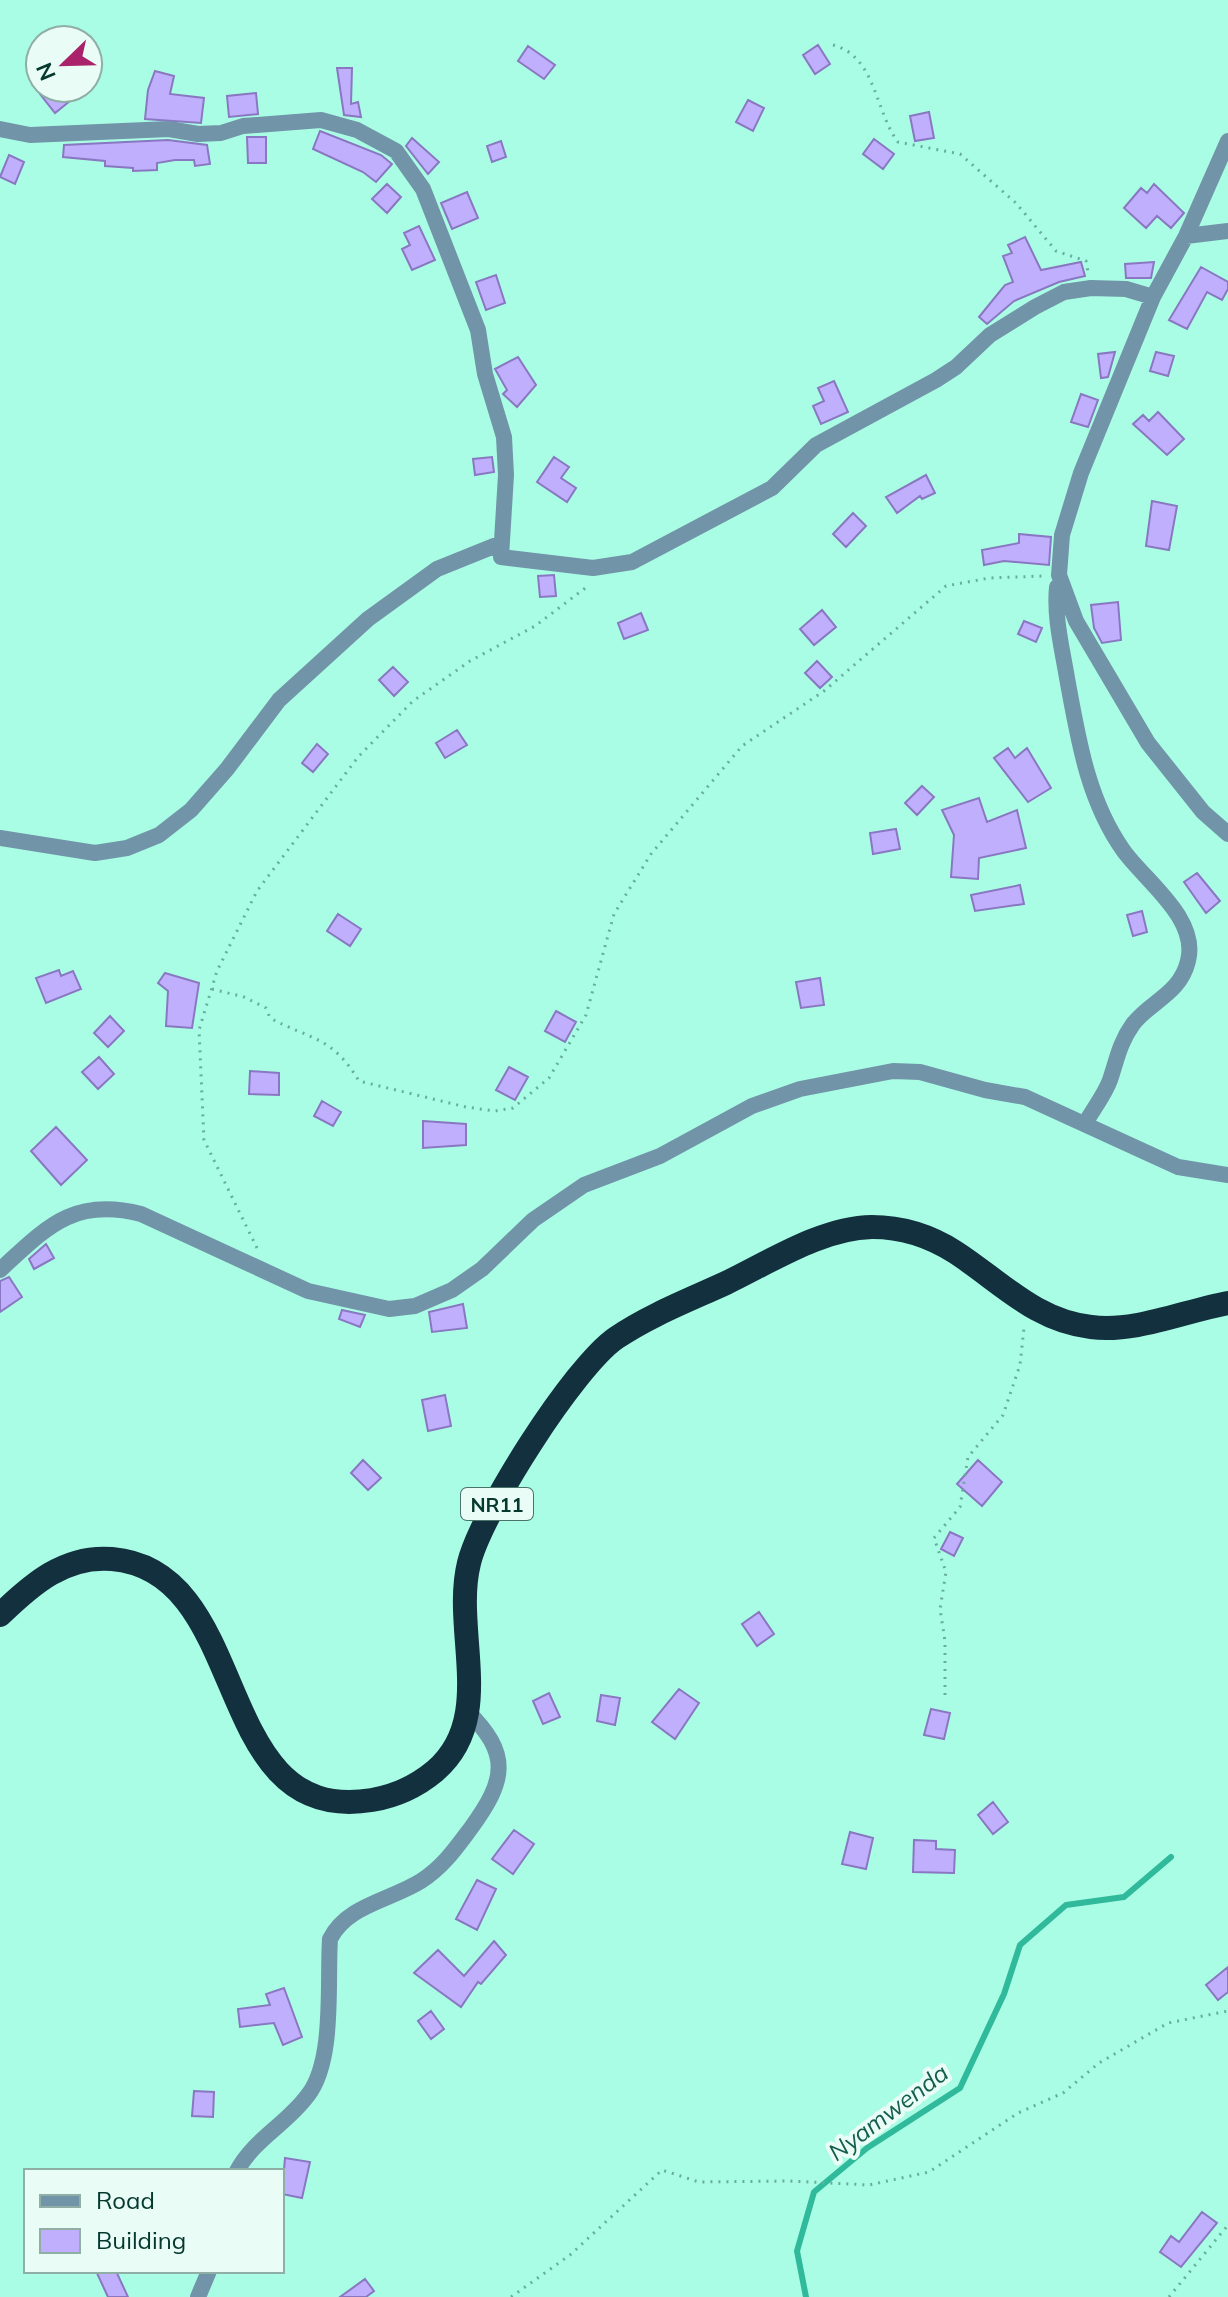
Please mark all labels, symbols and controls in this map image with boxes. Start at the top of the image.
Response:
north arrow [24,24,104,104]
text: N [29,59,62,85]
road number: NR11 [461,1488,533,1520]
water label: Nyamwenda [822,2057,954,2167]
legend [24,2169,284,2273]
text: Road [96,2185,155,2215]
text: Building [96,2225,186,2255]

